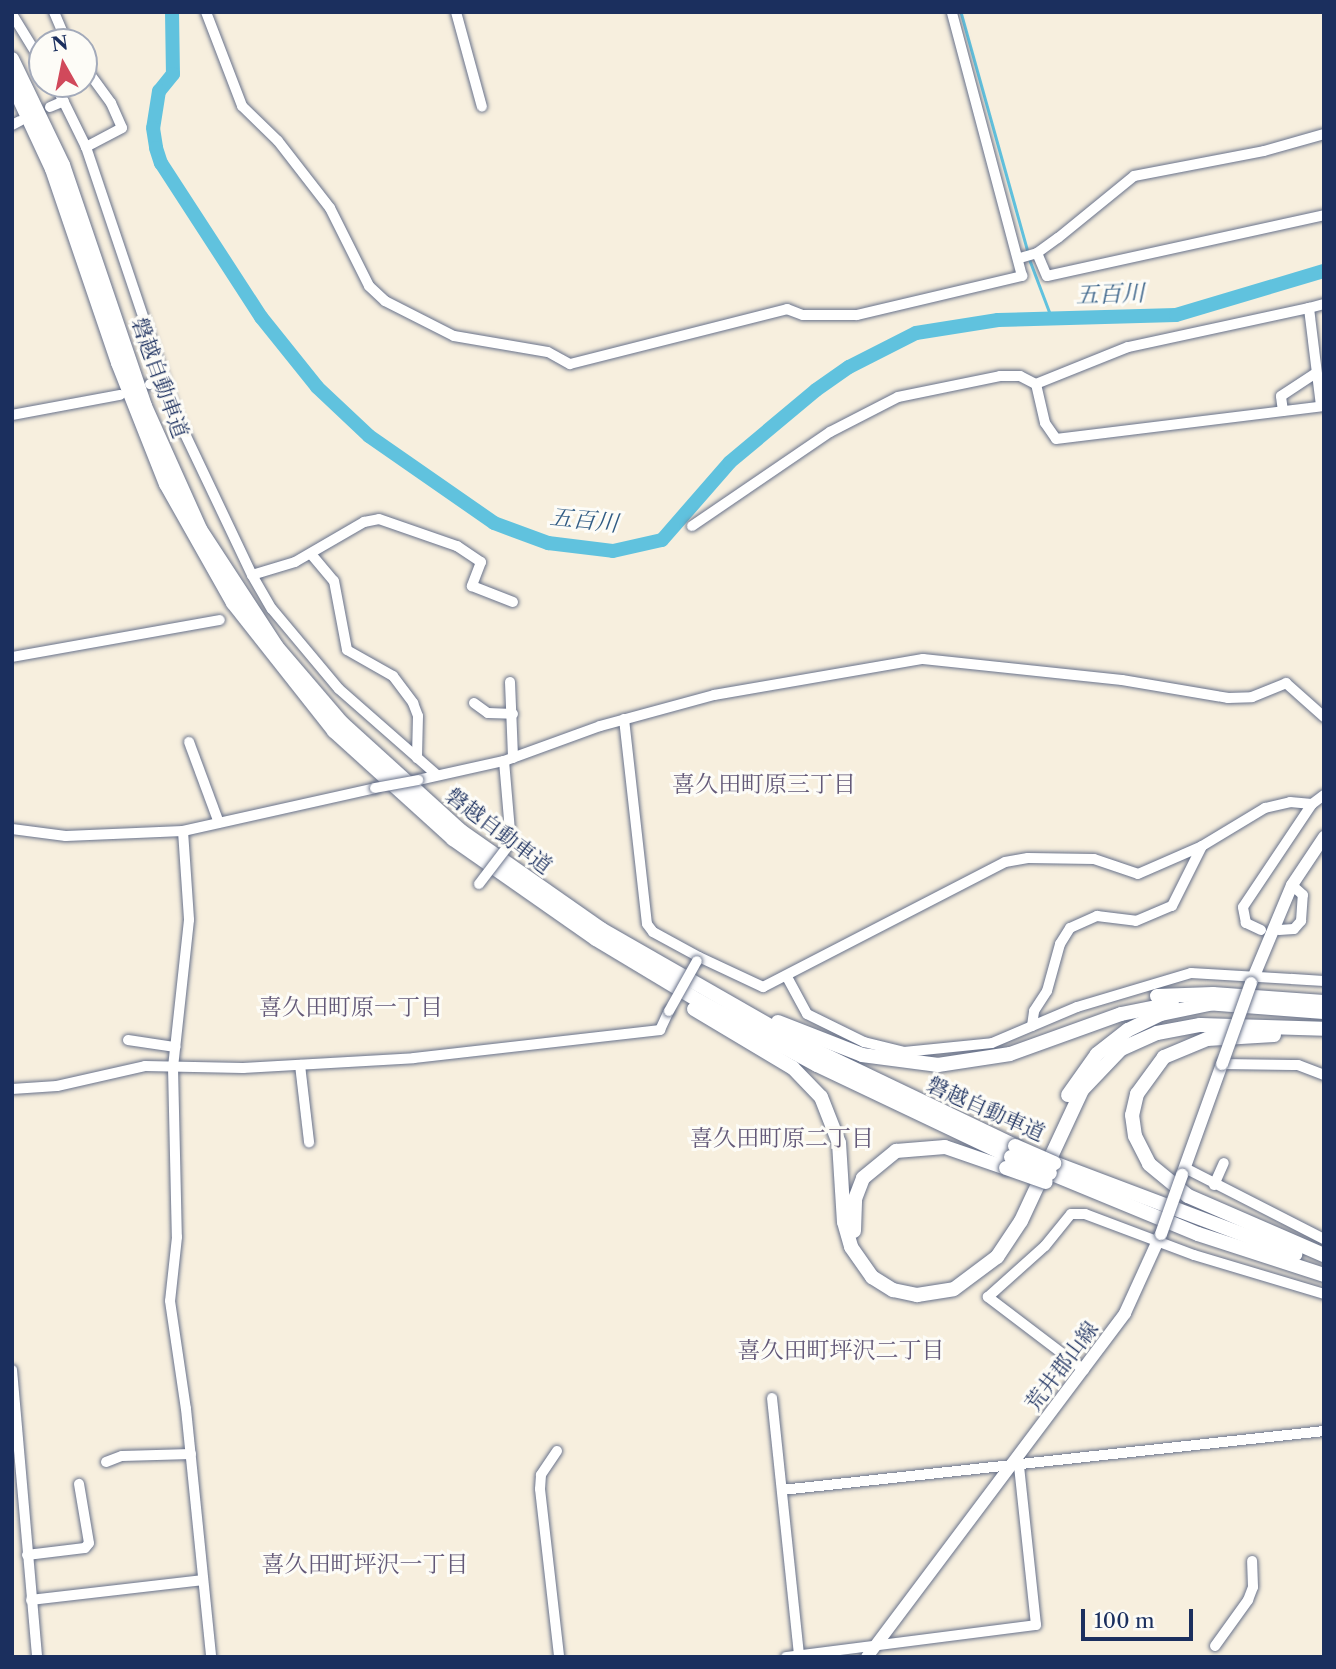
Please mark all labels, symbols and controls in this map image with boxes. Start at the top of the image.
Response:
north arrow [28,28,98,98]
text: N [50,31,70,56]
water label: 五百川 [1075,279,1145,309]
street label: 磐越自動車道 [127,314,193,442]
water label: 五百川 [548,503,620,537]
district label: 喜久田町原三丁目 [672,770,856,798]
street label: 磐越自動車道 [441,783,557,879]
district label: 喜久田町原一丁目 [259,993,443,1021]
street label: 磐越自動車道 [923,1072,1049,1146]
district label: 喜久田町原二丁目 [690,1124,874,1152]
street label: 荒井郡山線 [1020,1316,1104,1416]
district label: 喜久田町坪沢二丁目 [738,1336,944,1364]
district label: 喜久田町坪沢一丁目 [262,1550,468,1578]
scale bar [1084,1596,1196,1640]
text: 100 m [1094,1608,1155,1633]

